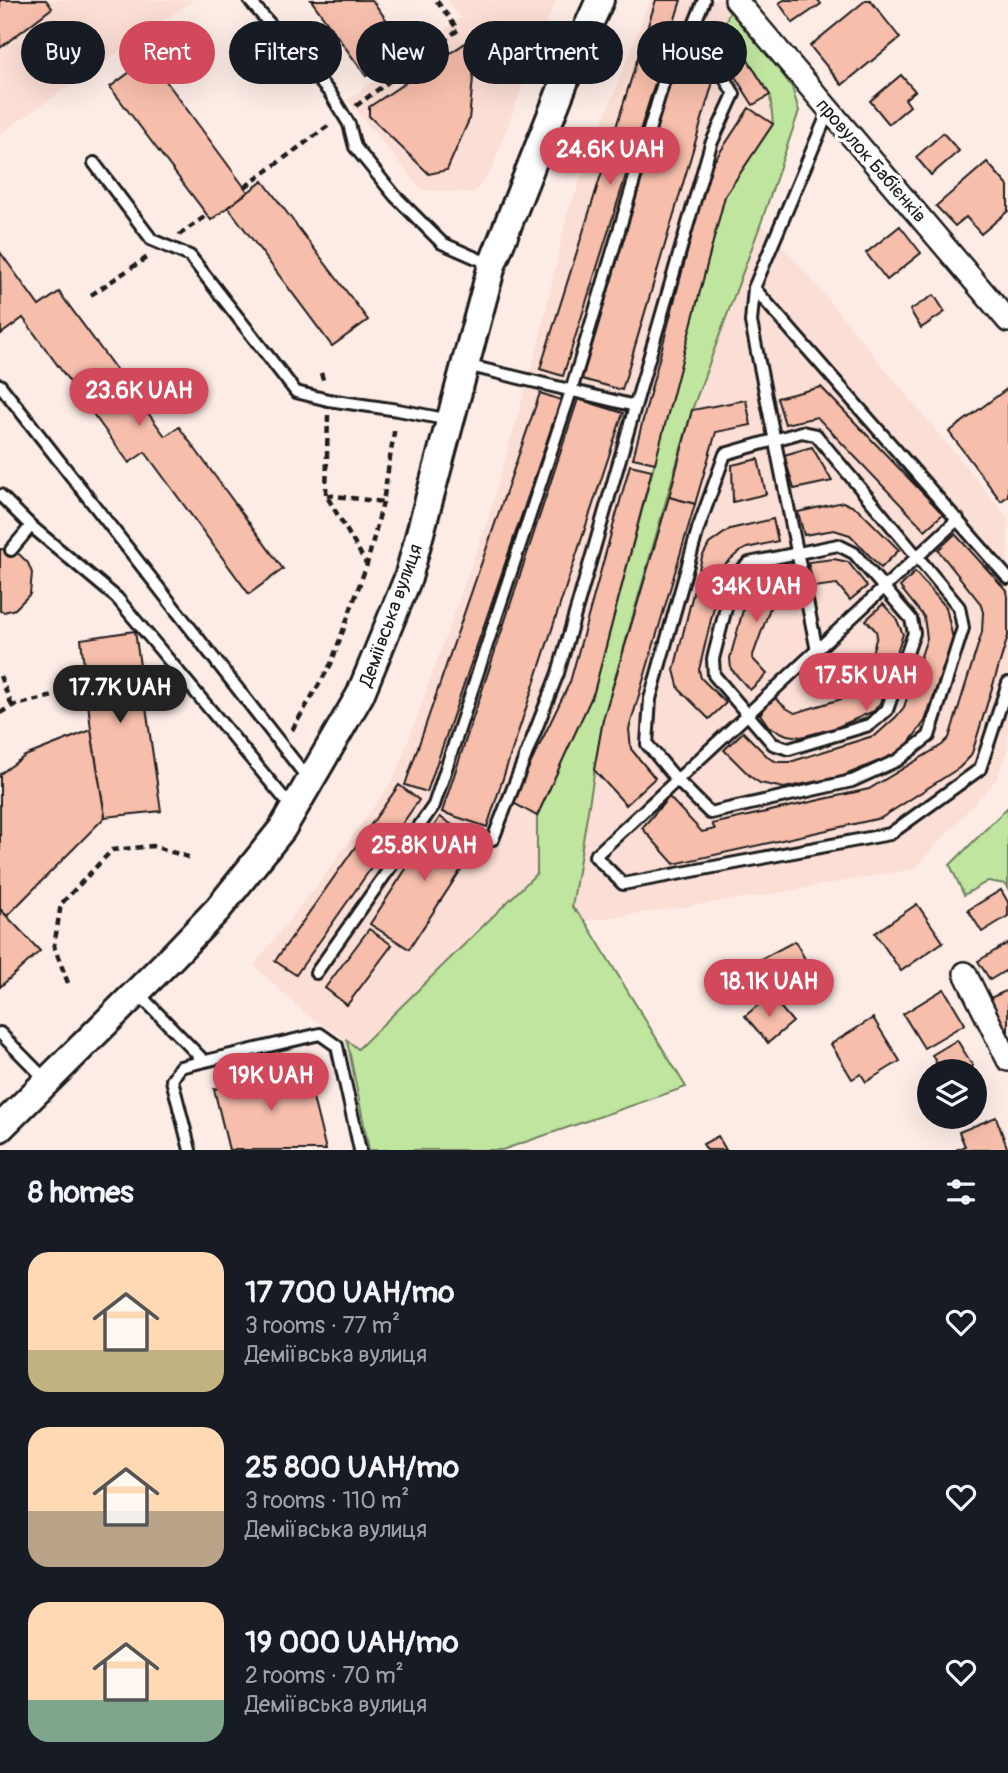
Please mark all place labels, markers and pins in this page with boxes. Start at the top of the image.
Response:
pin: 24.6K UAH [530,128,690,187]
pin: 23.6K UAH [59,368,219,428]
pin: 34K UAH [691,564,821,624]
pin: 17.5K UAH [786,654,946,713]
pin: 17.7K UAH [40,666,200,725]
pin: 25.8K UAH [344,824,504,883]
pin: 18.1K UAH [689,960,849,1019]
pin: 19K UAH [206,1054,336,1113]

